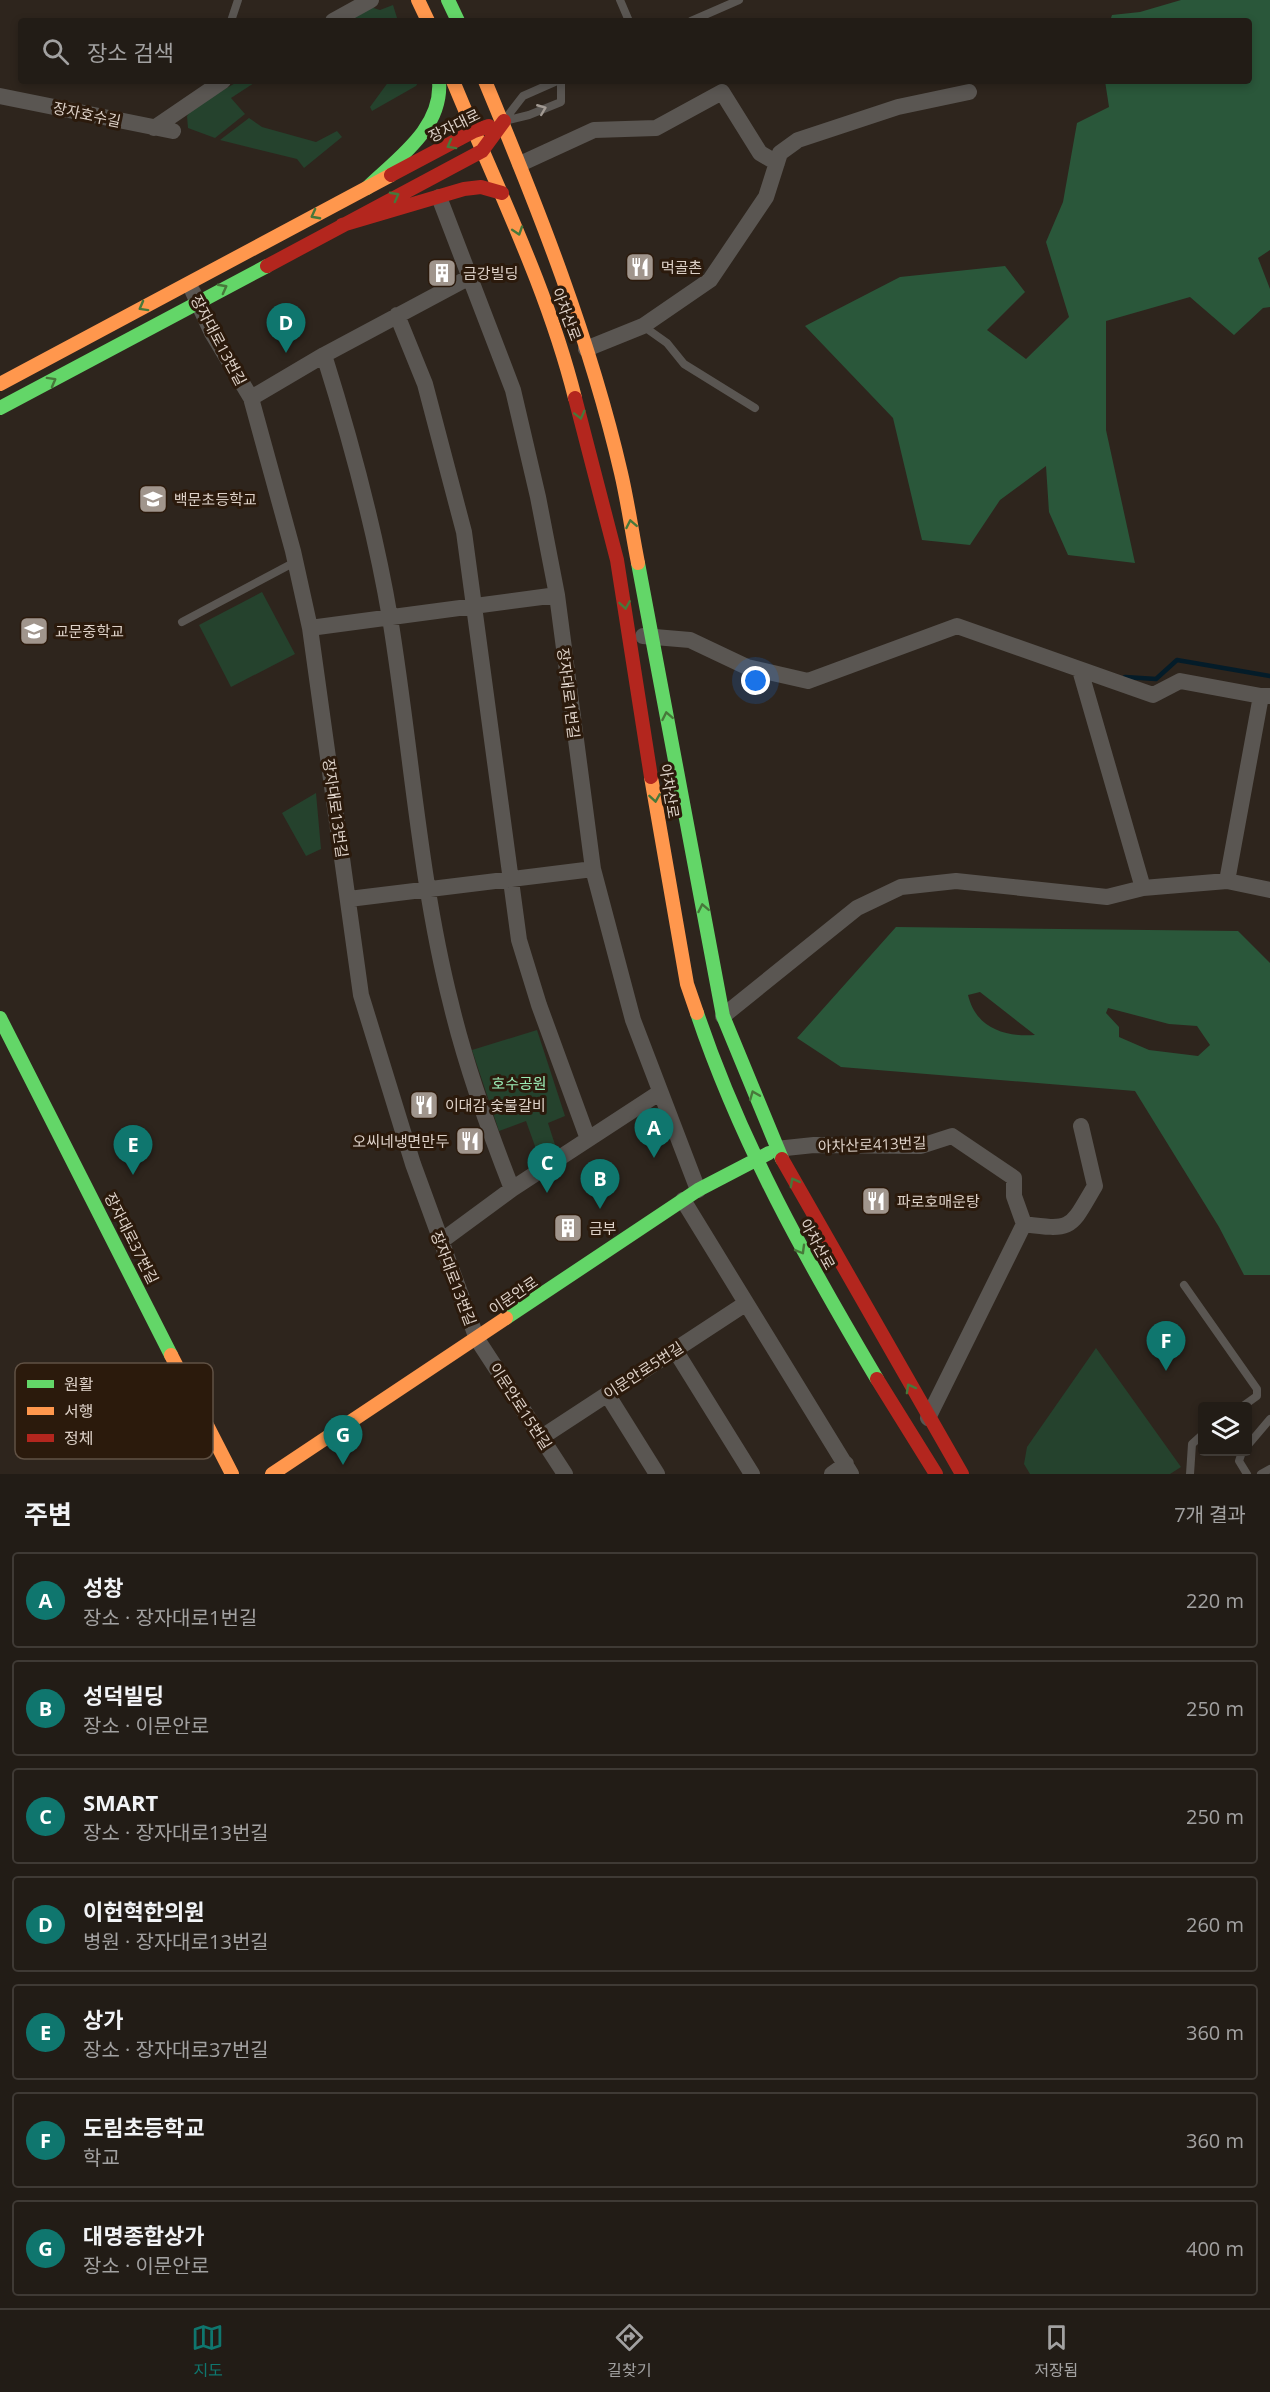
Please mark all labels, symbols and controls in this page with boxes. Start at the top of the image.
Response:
search box [18,18,1252,84]
icon: search [39,35,72,68]
text: 장소 검색 [87,37,174,67]
street label: 장자호수길 [51,97,123,131]
street label: 장자대로 [425,104,483,146]
one-way arrow [536,104,547,116]
one-way arrow [446,138,457,149]
one-way arrow [389,192,399,203]
one-way arrow [310,208,321,220]
one-way arrow [510,225,523,236]
restaurant icon: 먹골촌 [624,251,656,283]
building icon: 금강빌딩 [426,257,458,289]
place label: 먹골촌 [661,257,702,277]
place label: 금강빌딩 [463,263,518,283]
one-way arrow [217,284,227,295]
street label: 아차산로 [548,285,586,343]
street label: 장자대로13번길 [187,291,251,389]
one-way arrow [138,300,149,311]
pin: D [266,304,306,353]
one-way arrow [45,377,56,388]
one-way arrow [573,409,585,420]
school or university icon: 백문초등학교 [137,483,169,515]
place label: 백문초등학교 [174,489,257,509]
one-way arrow [625,520,637,529]
one-way arrow [618,600,630,610]
school or university icon: 교문중학교 [18,615,50,647]
place label: 교문중학교 [55,621,124,641]
street label: 장자대로1번길 [554,646,584,740]
your location [741,666,770,695]
one-way arrow [661,711,673,721]
street label: 장자대로13번길 [319,757,353,859]
street label: 아차산로 [656,762,684,820]
one-way arrow [648,793,660,802]
one-way arrow [697,903,710,913]
park label: 호수공원 [491,1073,547,1093]
restaurant icon: 이대감 숯불갈비 [408,1089,440,1121]
one-way arrow [749,1090,761,1101]
place label: 이대감 숯불갈비 [445,1095,546,1115]
pin: A [634,1108,674,1158]
restaurant icon: 오씨네냉면만두 [454,1125,486,1157]
pin: E [114,1126,152,1175]
place label: 오씨네냉면만두 [352,1131,449,1151]
street label: 아차산로413번길 [817,1132,927,1156]
pin: C [528,1144,566,1193]
pin: B [580,1160,620,1209]
one-way arrow [790,1177,801,1188]
restaurant icon: 파로호매운탕 [860,1185,892,1217]
street label: 장자대로37번길 [100,1189,164,1287]
place label: 파로호매운탕 [897,1191,980,1211]
building icon: 금부 [552,1212,584,1244]
street label: 아차산로 [796,1215,840,1273]
place label: 금부 [589,1218,617,1238]
street label: 장자대로13번길 [427,1228,481,1328]
one-way arrow [794,1243,805,1254]
street label: 이문안로 [485,1271,541,1319]
pin: F [1146,1322,1186,1371]
street label: 이문안로5번길 [599,1337,687,1403]
street label: 이문안로15번길 [485,1359,557,1453]
legend [15,1363,213,1459]
text: 원활 [64,1373,94,1395]
one-way arrow [906,1384,918,1394]
text: 서행 [64,1400,93,1422]
map controls [1198,1402,1252,1456]
button: layers [1198,1402,1252,1456]
pin: G [324,1416,362,1465]
text: 정체 [64,1427,93,1449]
text: 주변 [24,1496,72,1532]
text: 7개 결과 [1174,1501,1246,1528]
text: 성창 [83,1572,123,1602]
text: A [39,1587,52,1614]
text: 220 m [1186,1587,1244,1614]
text: 장소 · 장자대로1번길 [83,1604,257,1631]
text: 성덕빌딩 [83,1680,164,1710]
text: B [39,1695,52,1722]
text: 250 m [1186,1695,1244,1722]
text: 장소 · 이문안로 [83,1712,209,1739]
text: SMART [83,1787,158,1817]
text: C [39,1803,52,1830]
text: 250 m [1186,1803,1244,1830]
text: 장소 · 장자대로13번길 [83,1819,269,1846]
text: 이헌혁한의원 [83,1896,204,1926]
text: D [38,1911,53,1938]
text: 260 m [1186,1911,1244,1938]
text: 병원 · 장자대로13번길 [83,1928,269,1955]
text: 상가 [83,2004,123,2034]
text: E [40,2019,51,2046]
text: 360 m [1186,2019,1244,2046]
text: 장소 · 장자대로37번길 [83,2036,269,2063]
text: 도림초등학교 [83,2112,204,2142]
text: F [40,2127,51,2154]
text: 360 m [1186,2127,1244,2154]
text: 학교 [83,2144,120,2171]
text: 대명종합상가 [83,2220,204,2250]
text: G [38,2235,53,2262]
text: 400 m [1186,2235,1244,2262]
text: 장소 · 이문안로 [83,2252,209,2279]
tab: 지도 [191,2321,224,2381]
tab: 길찾기 [607,2321,651,2381]
tab: 저장됨 [1034,2321,1079,2381]

